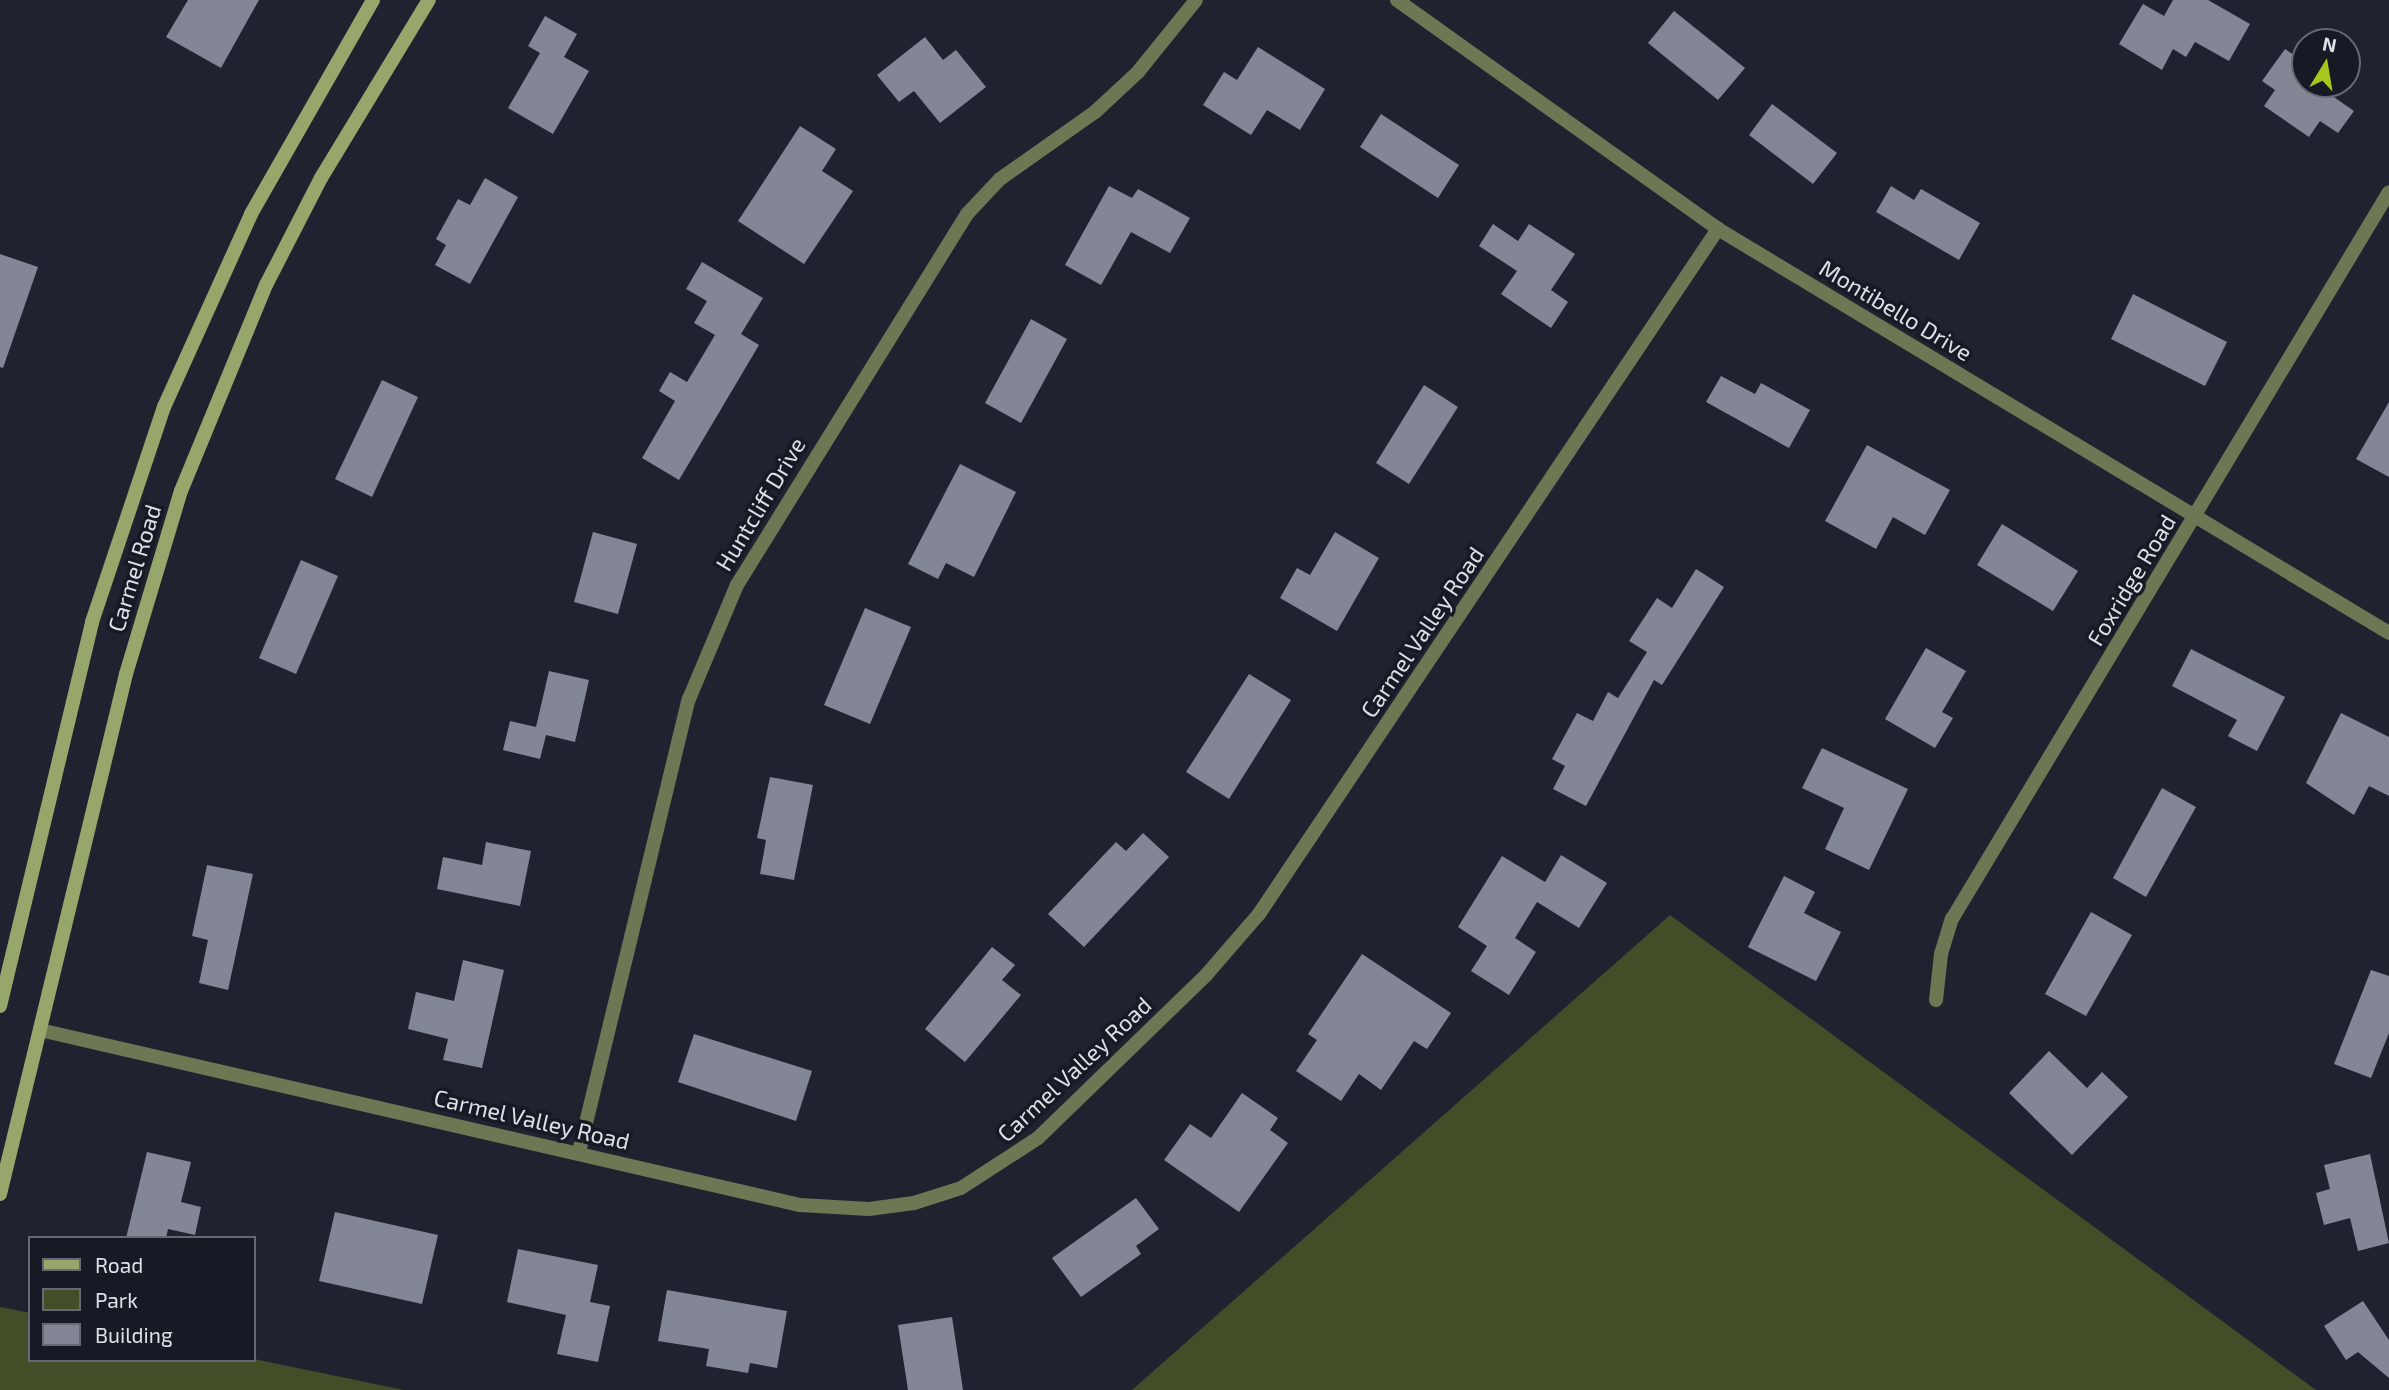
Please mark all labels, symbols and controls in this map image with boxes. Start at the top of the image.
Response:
north arrow [2291,28,2361,98]
text: N [2321,31,2339,56]
street label: Montibello Drive [1815,254,1977,366]
street label: Huntcliff Drive [709,432,811,576]
street label: Carmel Road [101,501,167,635]
street label: Foxridge Road [2081,509,2181,651]
street label: Carmel Valley Road [1354,541,1490,723]
street label: Carmel Valley Road [991,990,1157,1148]
street label: Carmel Valley Road [431,1083,633,1155]
legend [28,1236,256,1362]
text: Road [95,1252,143,1277]
text: Park [95,1287,138,1312]
text: Building [95,1322,173,1347]

